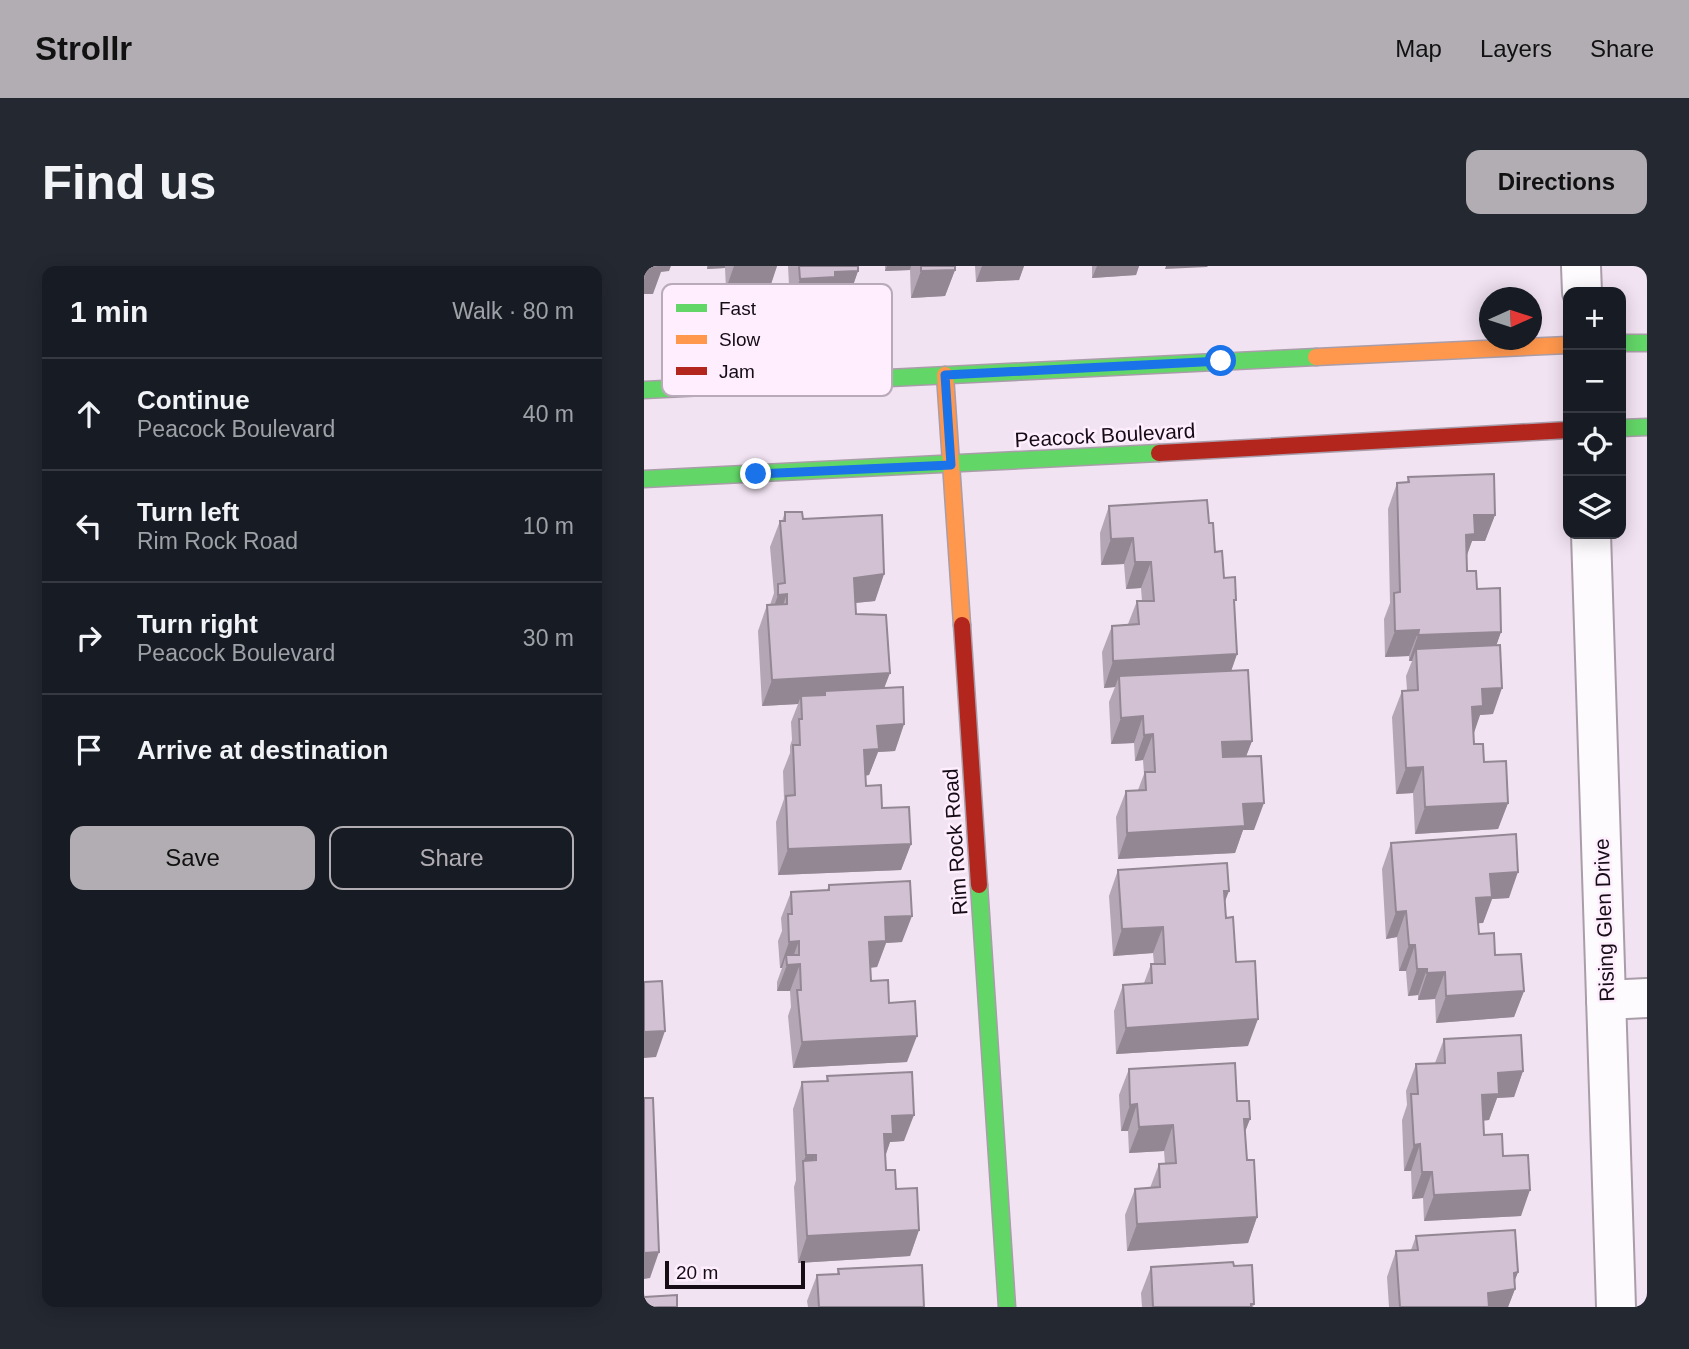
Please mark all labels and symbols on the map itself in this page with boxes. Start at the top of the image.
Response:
legend [662,284,892,396]
north arrow [1479,287,1542,350]
text: Fast [719,298,757,319]
text: Slow [719,329,760,350]
route start [1205,345,1236,376]
text: Jam [719,361,755,382]
street label: Peacock Boulevard [1014,419,1196,451]
route end [740,458,771,489]
street label: Rim Rock Road [938,768,972,916]
street label: Rising Glen Drive [1590,838,1618,1002]
scale bar [665,1258,805,1290]

